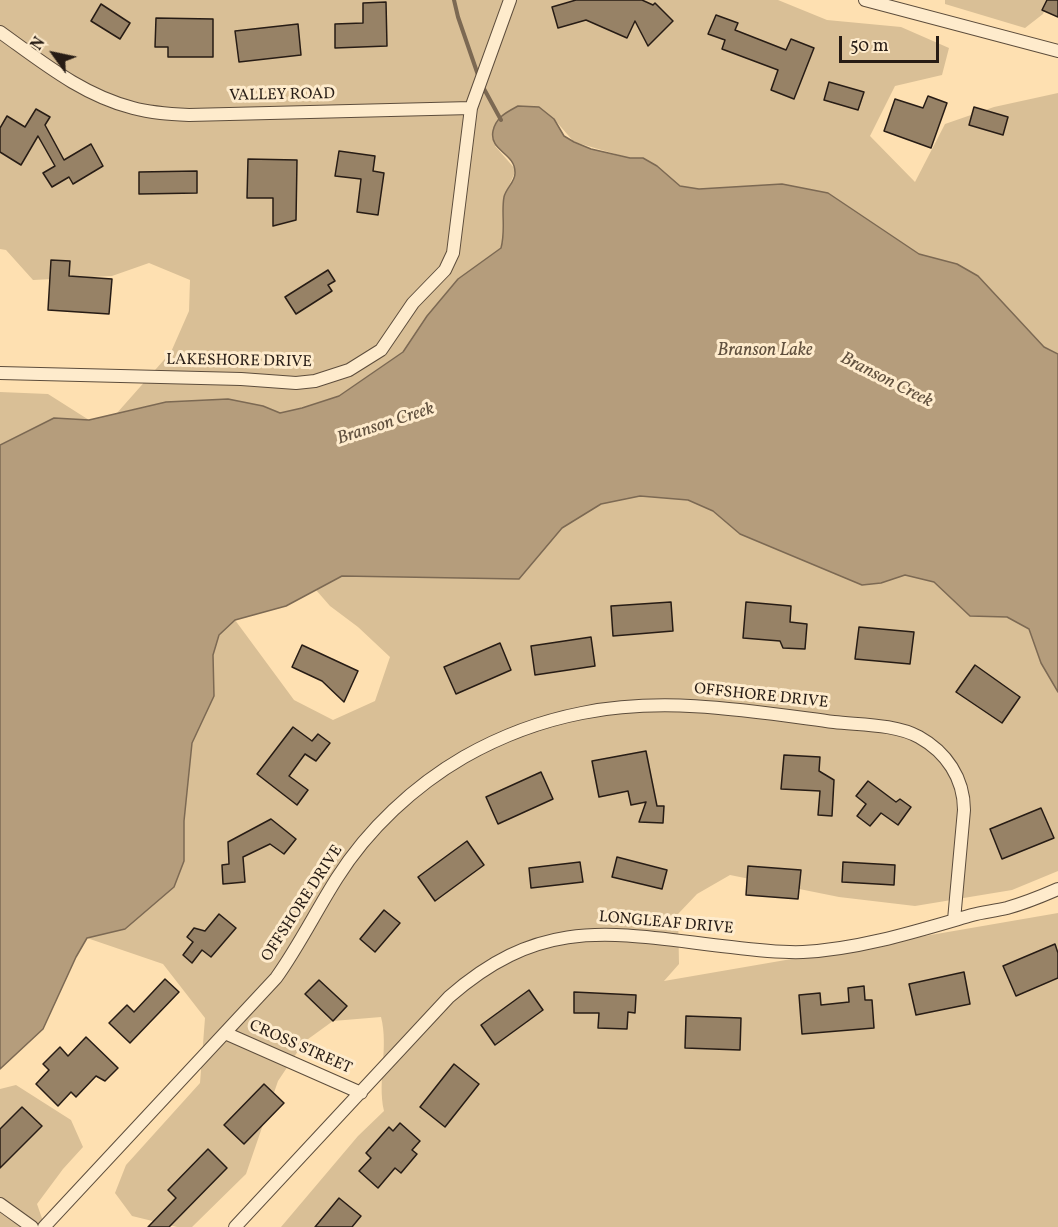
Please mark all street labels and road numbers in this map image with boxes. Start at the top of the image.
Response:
street label: VALLEY ROAD [229,85,335,107]
street label: LAKESHORE DRIVE [166,351,312,373]
street label: OFFSHORE DRIVE [693,680,829,714]
street label: OFFSHORE DRIVE [258,842,348,966]
street label: LONGLEAF DRIVE [598,909,734,939]
street label: CROSS STREET [246,1017,354,1079]

